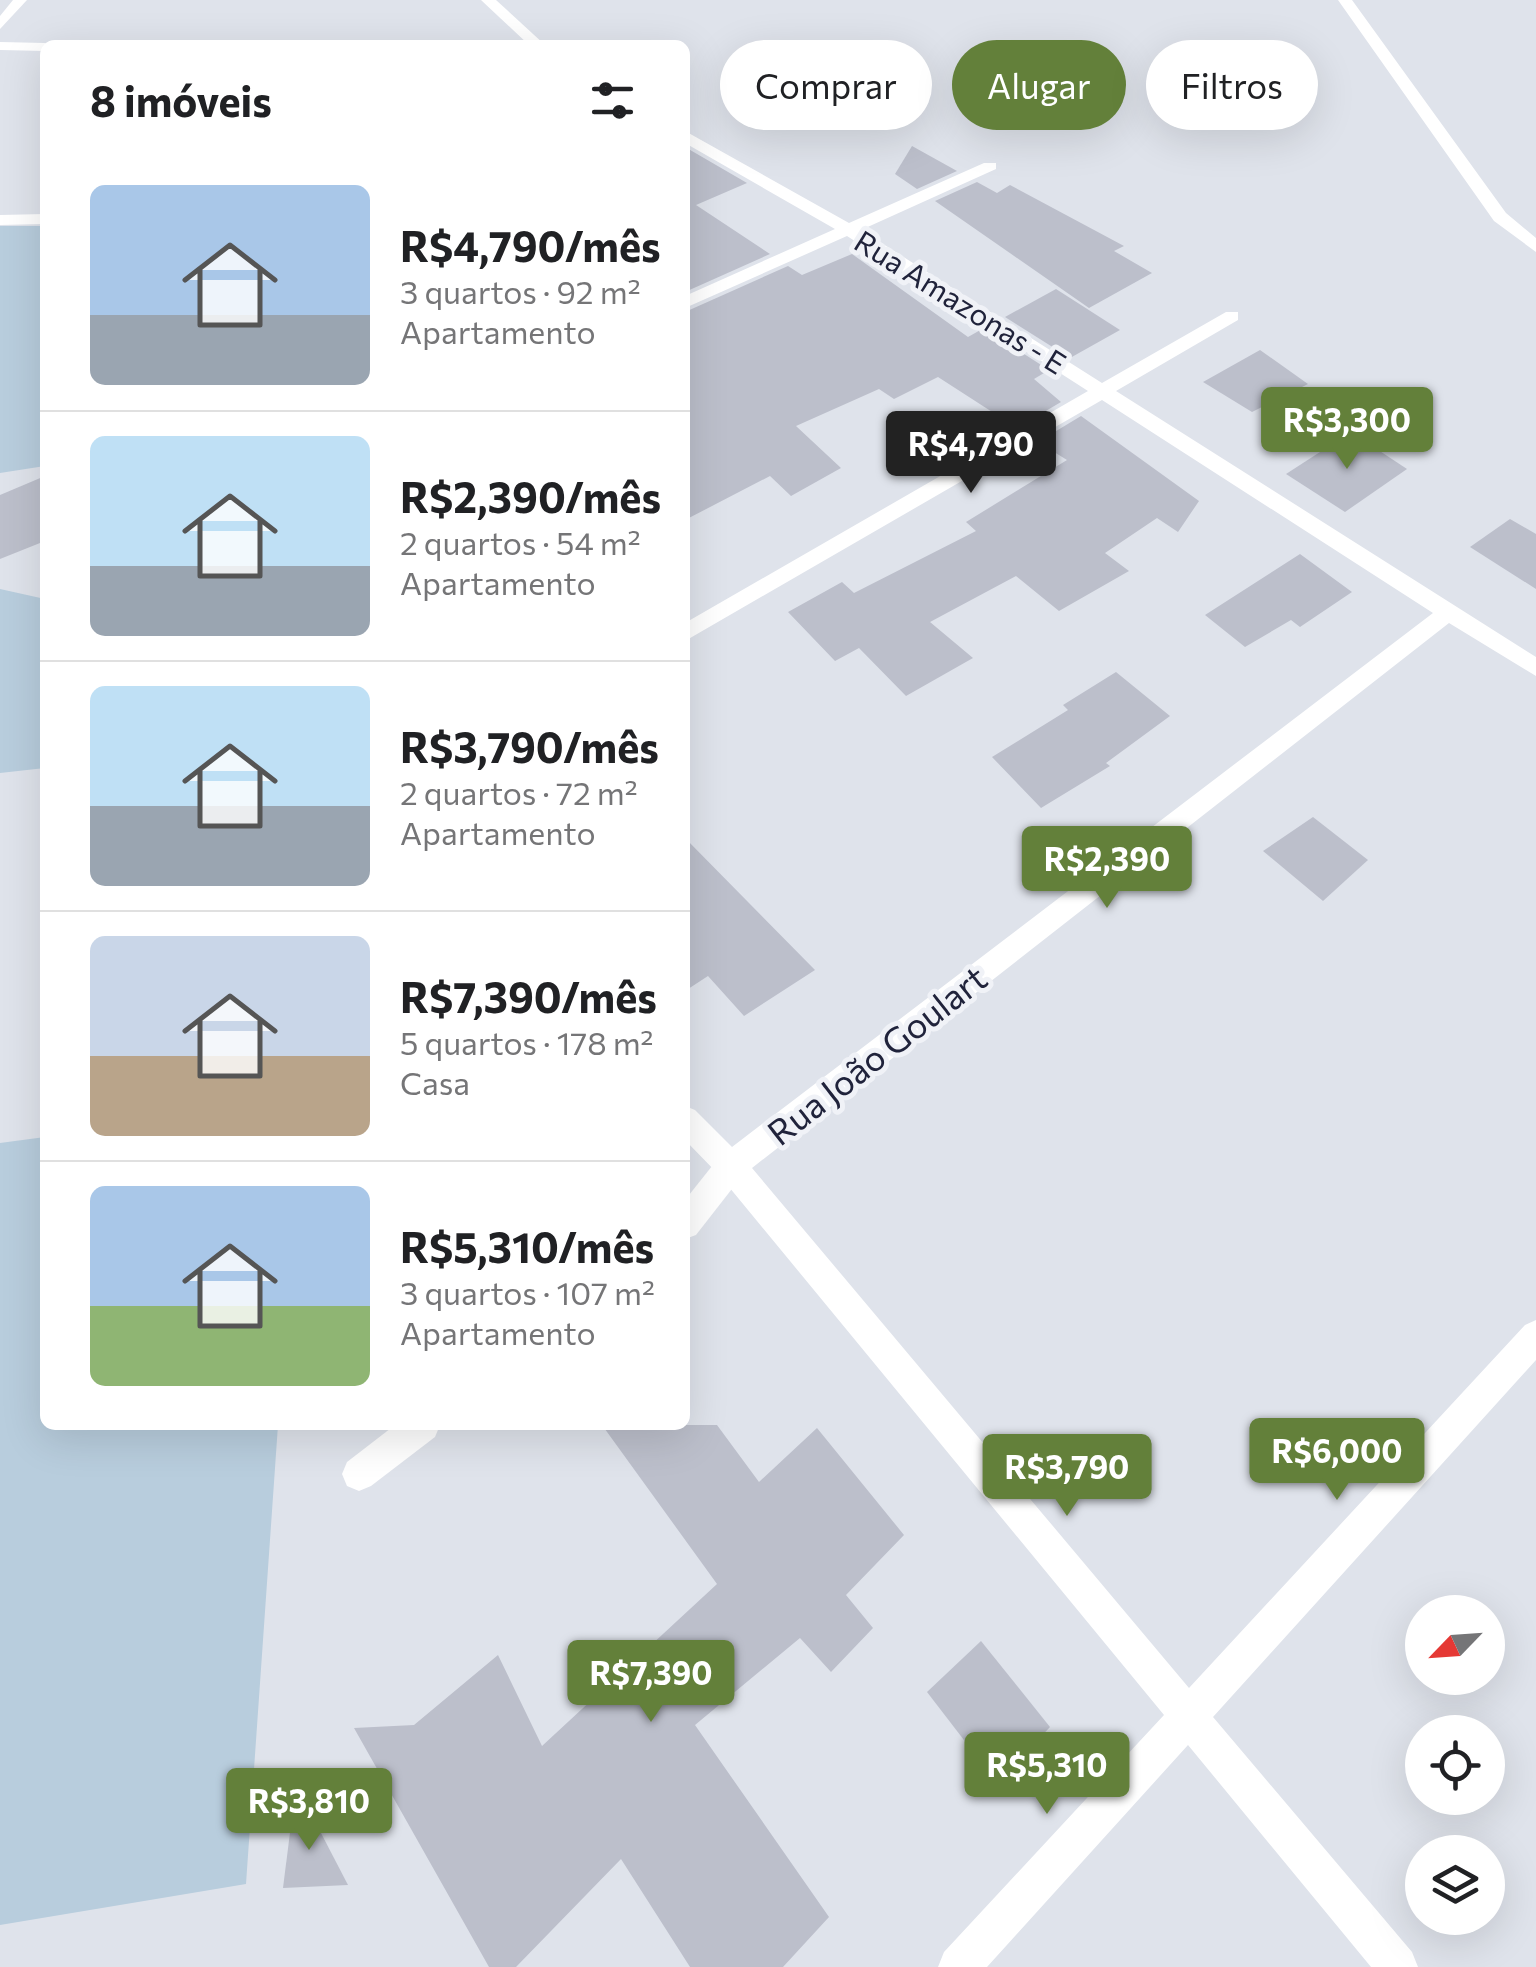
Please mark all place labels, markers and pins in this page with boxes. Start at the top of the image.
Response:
pin: R$3,300 [1255,387,1439,472]
pin: R$4,790 [879,411,1063,496]
pin: R$2,390 [1015,826,1199,911]
pin: R$6,000 [1245,1418,1429,1503]
pin: R$3,790 [975,1434,1159,1519]
pin: R$7,390 [559,1640,743,1725]
pin: R$5,310 [955,1732,1139,1817]
pin: R$3,810 [217,1768,401,1853]

